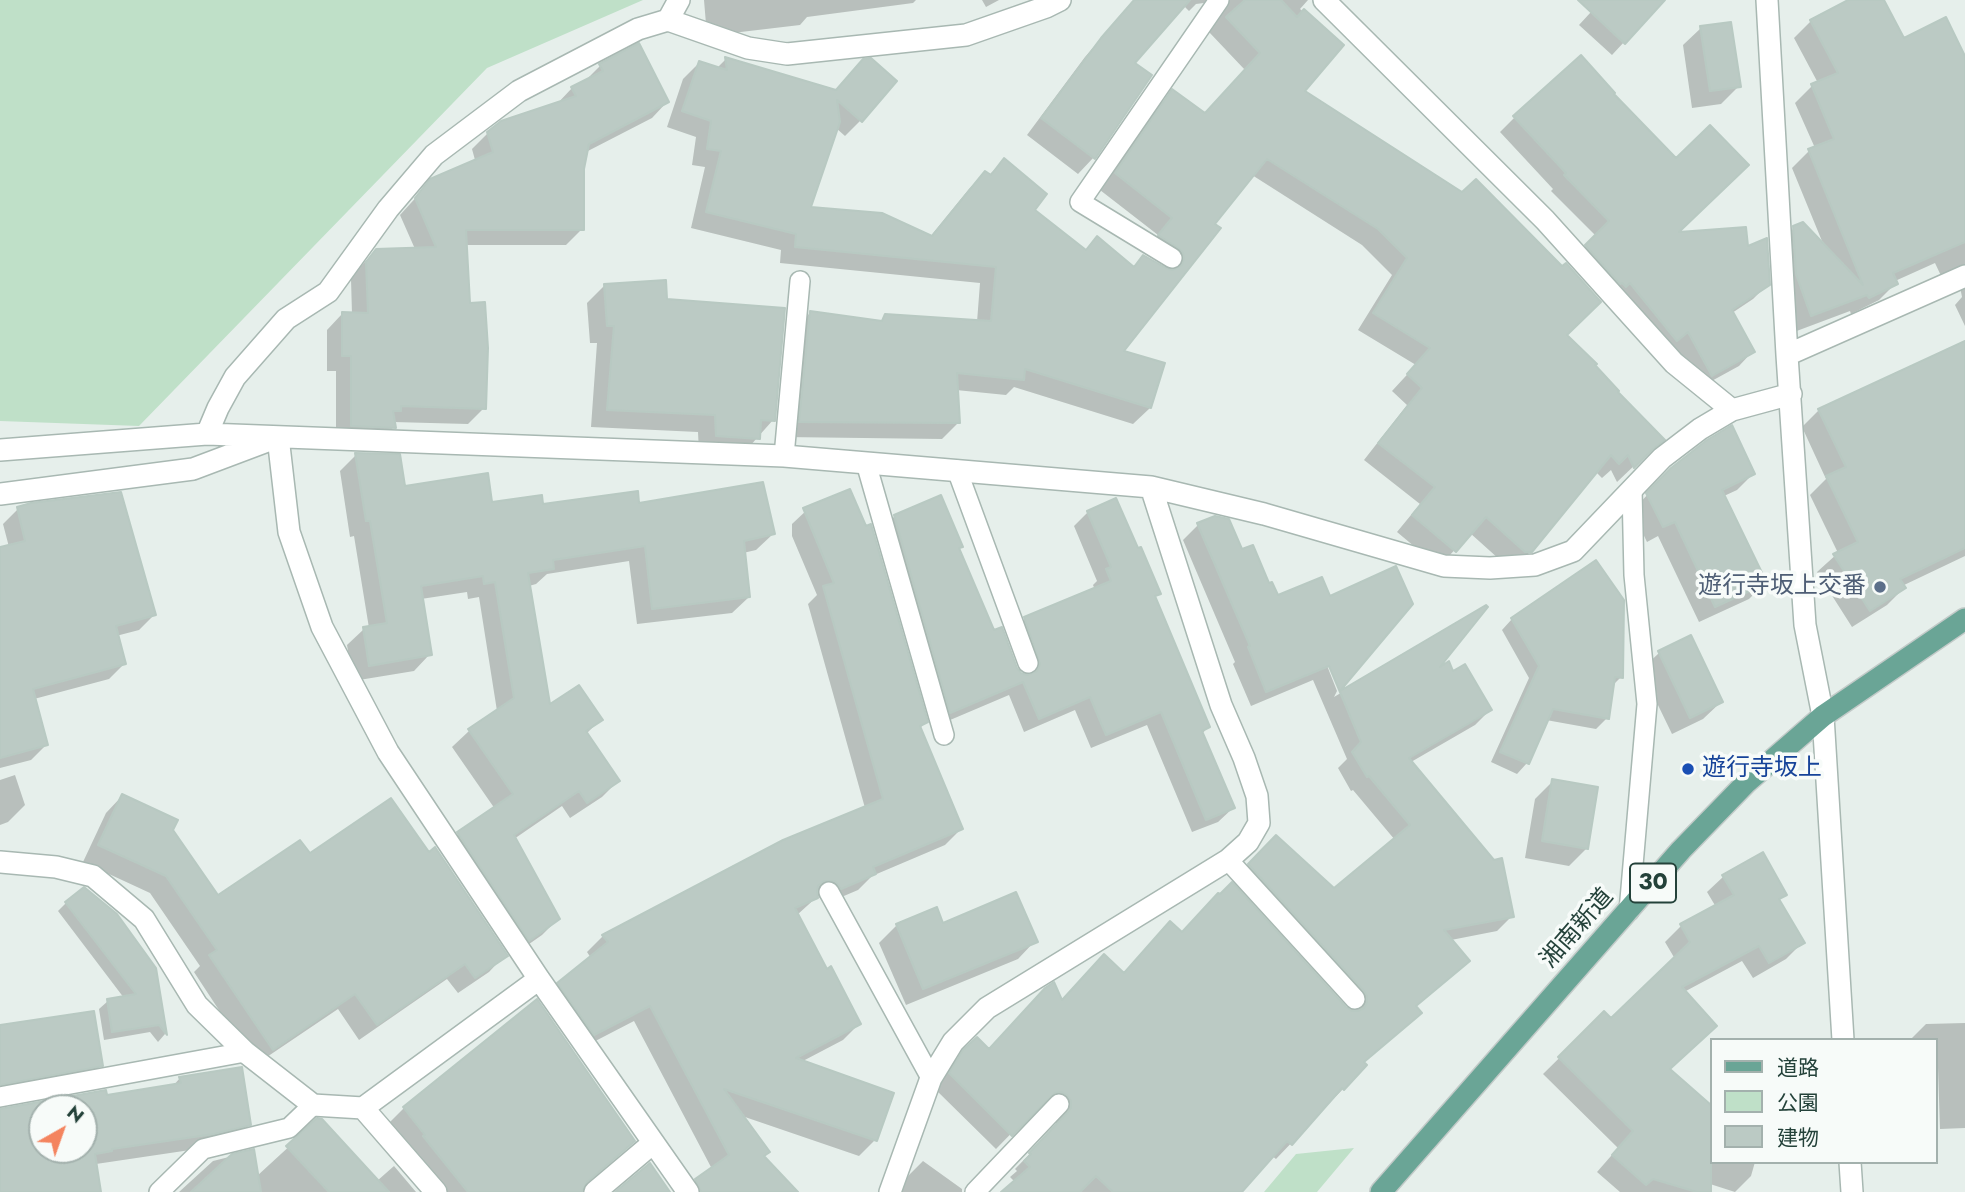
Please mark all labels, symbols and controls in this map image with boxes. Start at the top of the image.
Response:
place label: 遊行寺坂上交番 [1698,573,1866,601]
marker: 遊行寺坂上交番 [1872,579,1888,595]
place label: 遊行寺坂上 [1702,755,1822,783]
marker: 遊行寺坂上 [1680,761,1696,777]
road number: 30 [1630,863,1676,902]
street label: 湘南新道 [1536,883,1620,975]
legend [1710,1038,1937,1164]
text: 道路 [1777,1053,1819,1083]
text: 公園 [1777,1088,1819,1118]
north arrow [28,1094,98,1164]
text: N [61,1099,90,1129]
text: 建物 [1777,1123,1819,1153]

